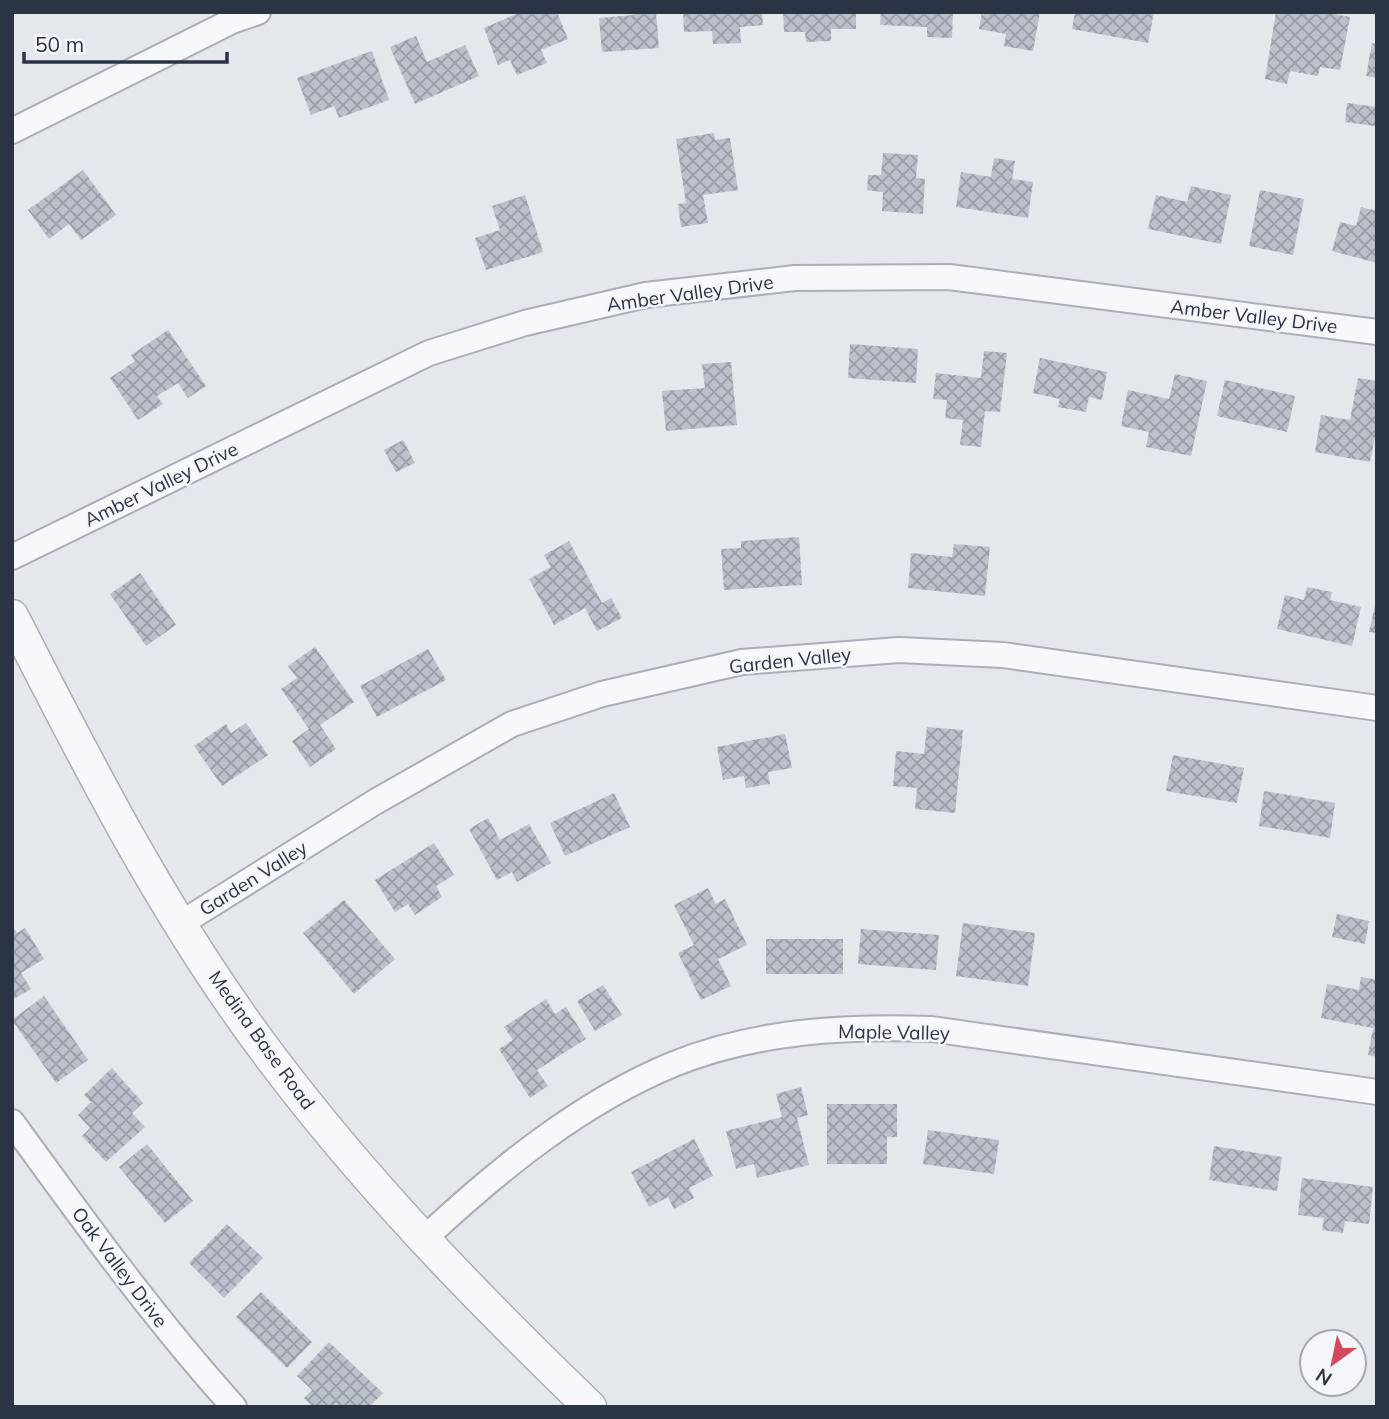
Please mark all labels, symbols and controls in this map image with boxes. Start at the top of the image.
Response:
scale bar [24,21,228,65]
text: 50 m [35,31,84,57]
street label: Amber Valley Drive [605,269,775,317]
street label: Amber Valley Drive [1169,294,1339,338]
street label: Amber Valley Drive [80,436,242,532]
street label: Garden Valley [728,642,852,678]
street label: Garden Valley [195,835,311,921]
street label: Medina Base Road [204,966,320,1114]
street label: Maple Valley [838,1019,950,1045]
street label: Oak Valley Drive [67,1202,173,1332]
north arrow [1298,1328,1368,1398]
text: N [1311,1363,1336,1391]

